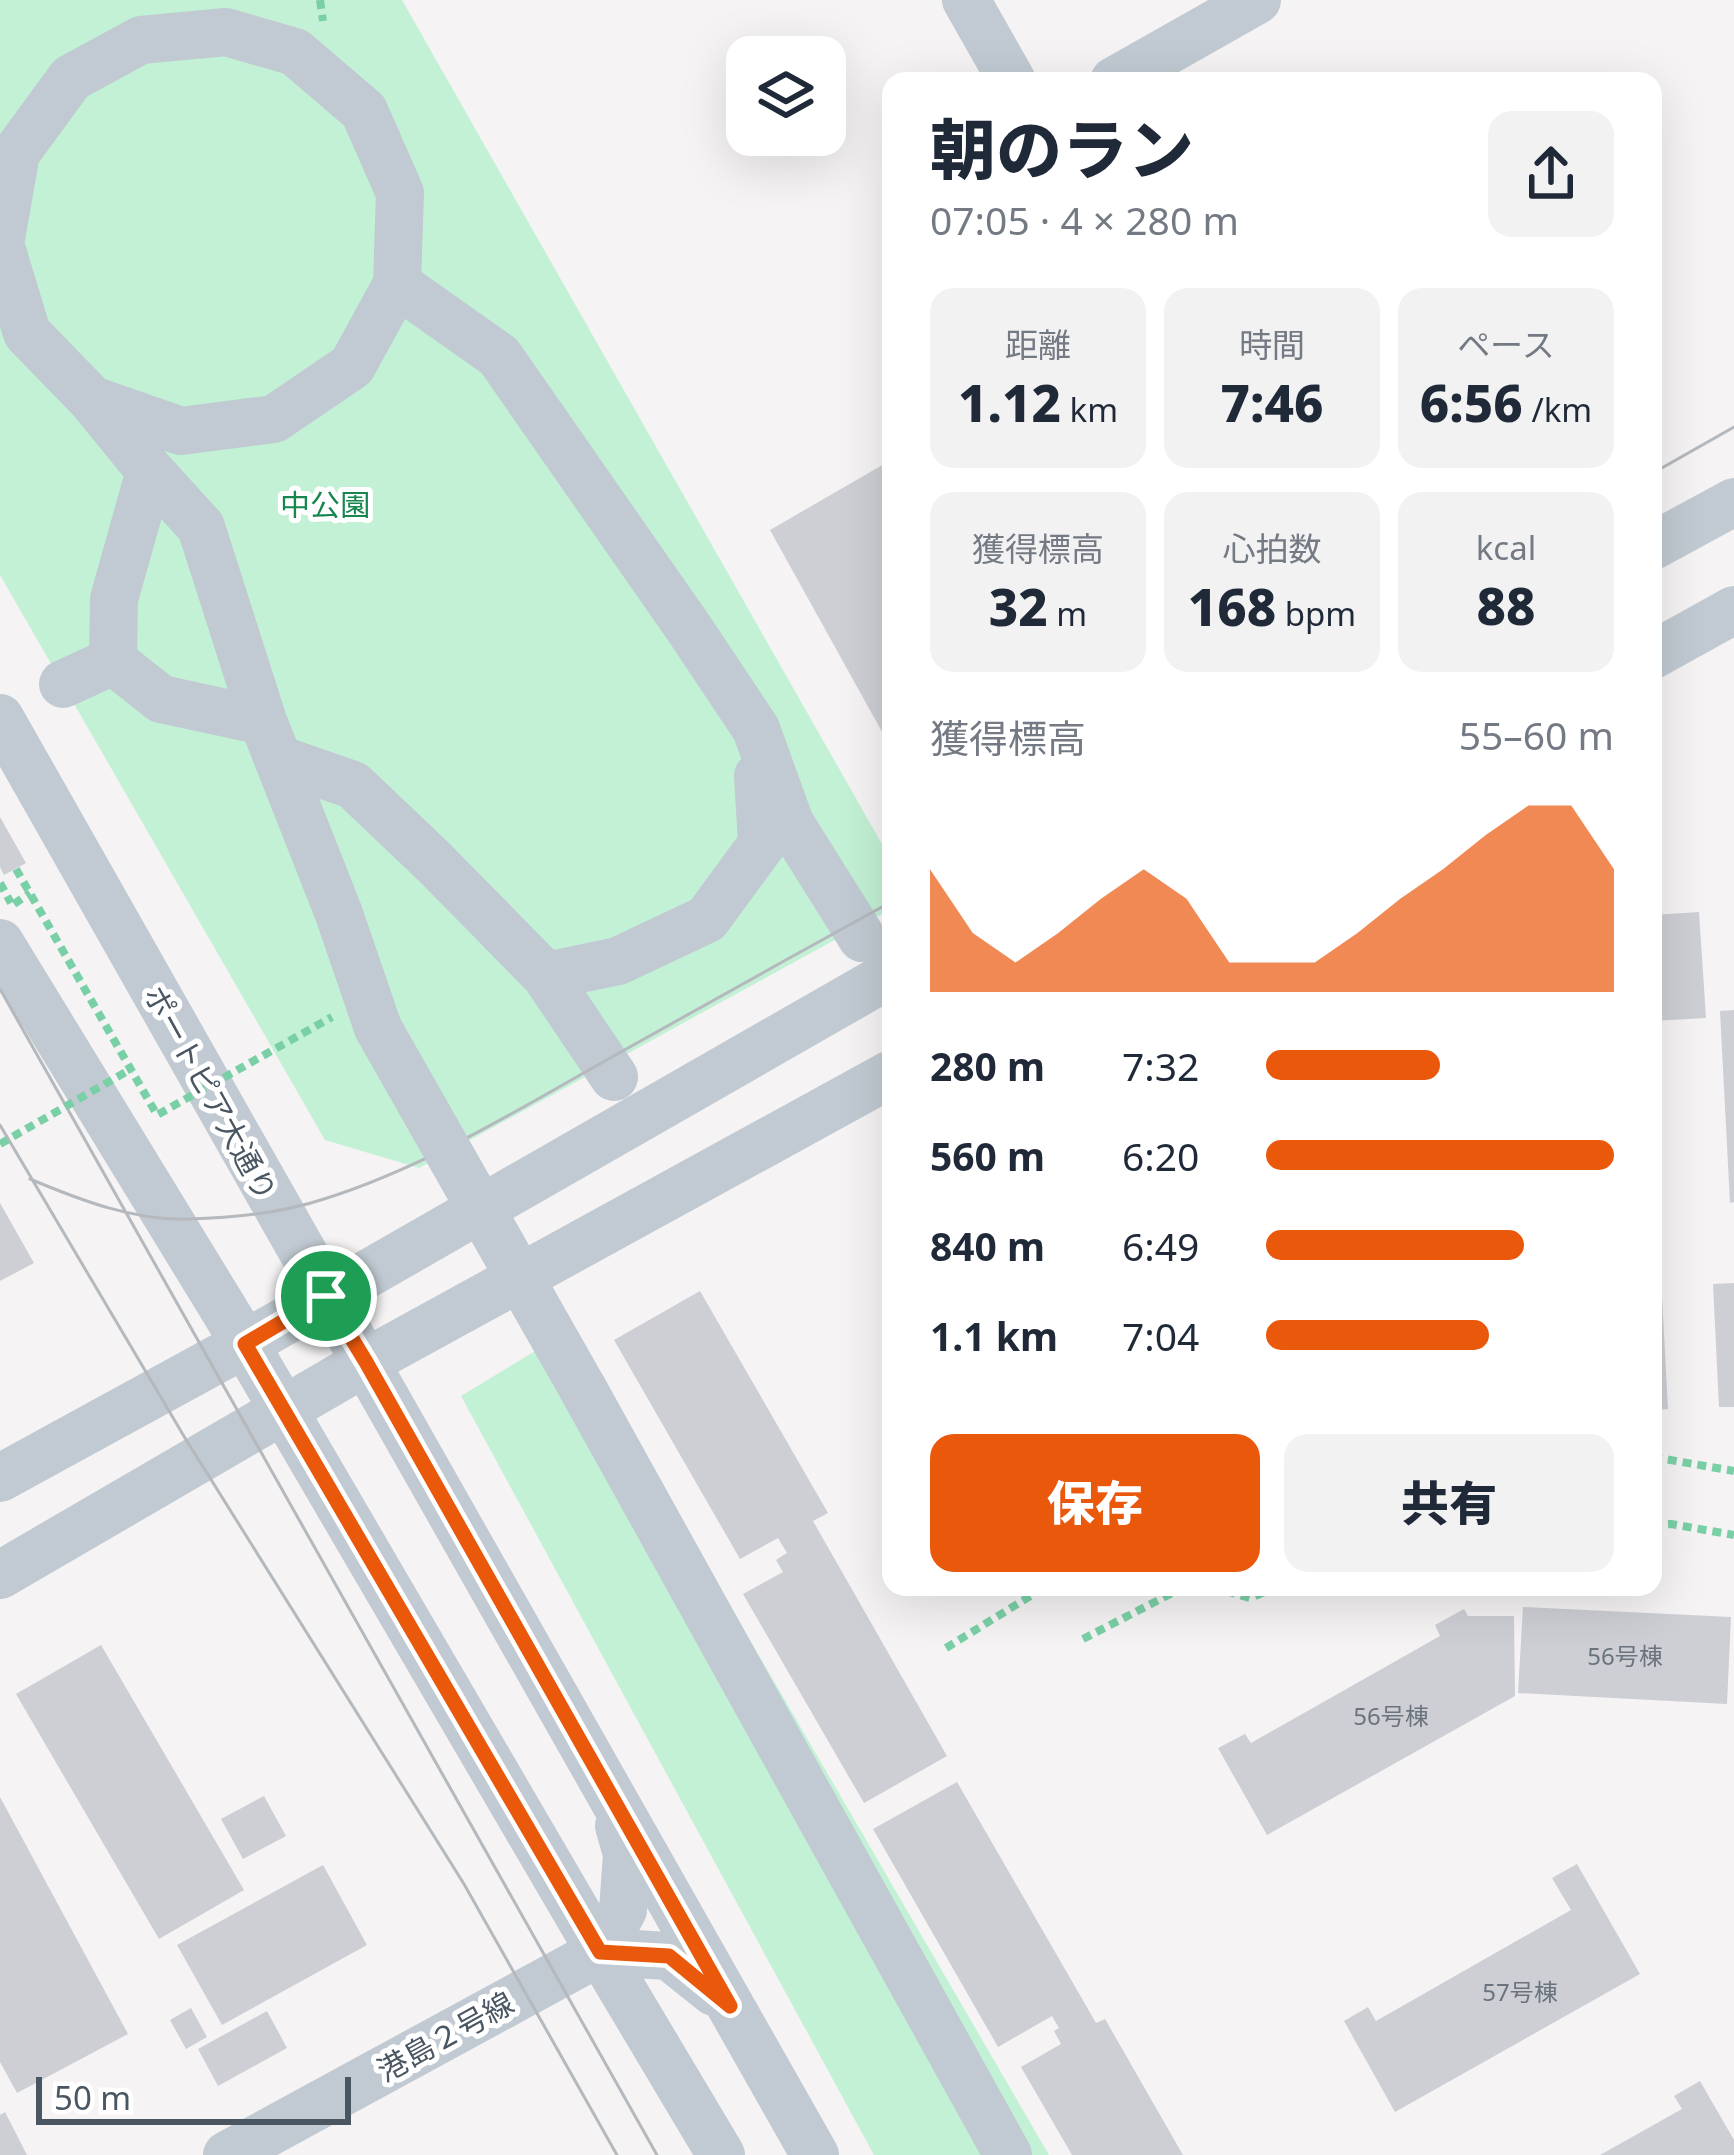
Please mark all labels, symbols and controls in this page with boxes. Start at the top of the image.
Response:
map controls [726,36,846,156]
button: layers [726,36,846,156]
text: 朝のラン [930,103,1194,193]
button: share [1488,111,1614,237]
text: 07:05 · 4 × 280 m [930,193,1239,246]
text: 距離 [1005,322,1071,367]
text: 時間 [1239,322,1305,367]
text: ペース [1457,322,1555,367]
text: 1.12 [958,367,1061,437]
text: 7:46 [1221,367,1323,437]
text: 6:56 [1420,367,1523,437]
text: km [1061,387,1118,432]
text: /km [1523,387,1592,432]
park label: 中公園 [280,484,370,525]
text: kcal [1476,525,1536,570]
text: 獲得標高 [972,526,1104,571]
text: 心拍数 [1223,526,1322,571]
text: 88 [1477,570,1535,640]
text: 32 [989,571,1048,641]
text: 168 [1188,571,1276,641]
text: m [1048,591,1087,636]
text: bpm [1276,591,1356,636]
text: 55–60 m [1459,708,1614,761]
text: 獲得標高 [930,711,1086,764]
street label: ポートピア大通り [135,978,287,1208]
text: 280 m [930,1039,1045,1092]
text: 7:32 [1122,1039,1199,1092]
text: 560 m [930,1129,1045,1182]
text: 6:20 [1122,1129,1199,1182]
text: 840 m [930,1219,1045,1272]
text: 6:49 [1122,1219,1199,1272]
pin [275,1245,377,1347]
icon: arrive [293,1263,359,1329]
text: 1.1 km [930,1309,1058,1362]
text: 7:04 [1122,1309,1199,1362]
button: 保存 [930,1434,1260,1572]
button: 共有 [1284,1434,1614,1572]
house number: 56号棟 [1587,1639,1663,1672]
house number: 56号棟 [1353,1699,1429,1732]
house number: 57号棟 [1482,1975,1558,2008]
street label: 港島２号線 [369,1982,521,2090]
scale bar [36,2071,351,2124]
text: 50 m [54,2075,131,2120]

